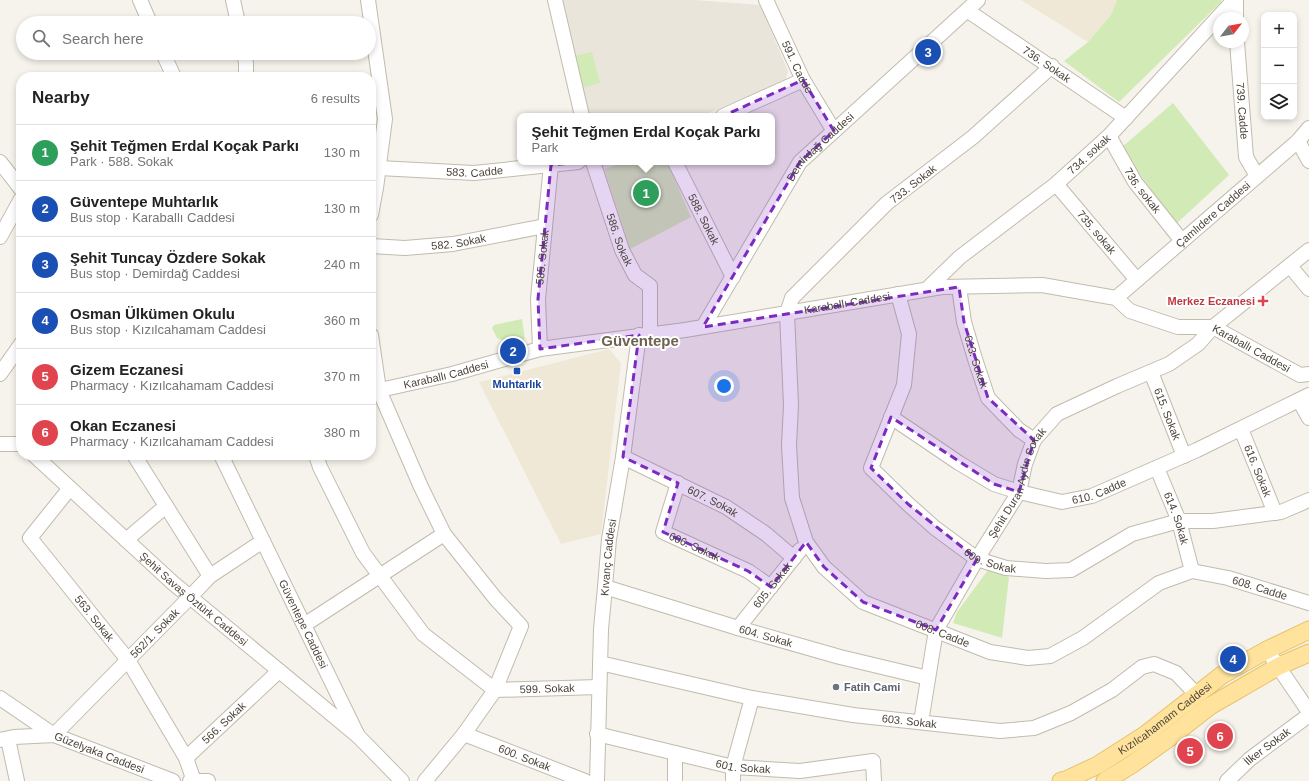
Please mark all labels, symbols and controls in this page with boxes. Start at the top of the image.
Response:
north arrow [1213,12,1249,48]
map controls [1261,12,1297,120]
button: + [1261,12,1297,48]
search box [16,16,376,60]
icon: search [30,27,52,49]
text: Search here [62,30,144,47]
pin: 3 [915,37,941,67]
street label: 591. Cadde [780,39,816,95]
street label: 736. Sokak [1020,44,1073,85]
button: − [1261,48,1297,84]
street label: 739. Cadde [1234,82,1251,140]
button: layers [1261,84,1297,120]
text: Nearby [32,88,90,107]
text: 6 results [311,91,360,106]
street label: Demirdağ Caddesi [784,110,856,183]
popup [517,113,775,165]
text: Şehit Teğmen Erdal Koçak Parkı [532,123,760,140]
street label: 734. sokak [1065,132,1113,176]
text: Şehit Teğmen Erdal Koçak Parkı [70,137,299,154]
text: Park [532,140,558,155]
text: 1 [41,145,49,160]
text: 130 m [324,145,360,160]
text: Park · 588. Sokak [70,154,173,169]
street label: 733. Sokak [888,162,939,206]
street label: 583. Cadde [446,164,504,179]
street label: 736. sokak [1122,166,1164,216]
pin: 1 [633,178,659,208]
street label: Çamlıdere Caddesi [1173,179,1253,250]
street label: 588. Sokak [686,192,722,247]
text: Güventepe Muhtarlık [70,193,218,210]
text: 2 [41,201,49,216]
text: 130 m [324,201,360,216]
street label: 735. sokak [1075,208,1119,257]
text: Bus stop · Karaballı Caddesi [70,210,235,225]
street label: 586. Sokak [604,212,635,268]
street label: 585. Sokak [533,229,551,285]
street label: 582. Sokak [431,232,487,252]
text: Şehit Tuncay Özdere Sokak [70,249,266,266]
text: 3 [41,257,49,272]
text: 240 m [324,257,360,272]
text: Bus stop · Demirdağ Caddesi [70,266,240,281]
street label: Karaballı Caddesi [803,290,891,316]
place label: Merkez Eczanesi [1168,295,1255,307]
marker: Merkez Eczanesi [1258,296,1268,306]
text: Osman Ülkümen Okulu [70,305,235,322]
text: 4 [41,313,49,328]
text: 360 m [324,313,360,328]
text: Bus stop · Kızılcahamam Caddesi [70,322,266,337]
street label: Karaballı Caddesi [1210,322,1292,374]
district label: Güventepe [601,332,679,349]
street label: 613. Sokak [962,334,991,390]
pin: 2 [500,336,526,366]
street label: Karaballı Caddesi [402,358,490,391]
text: Gizem Eczanesi [70,361,183,378]
marker: Muhtarlık [512,366,522,376]
text: 5 [41,369,49,384]
text: 370 m [324,369,360,384]
your location [714,376,734,396]
text: Pharmacy · Kızılcahamam Caddesi [70,378,274,393]
place label: Muhtarlık [493,378,542,390]
street label: 615. Sokak [1152,386,1183,442]
text: Okan Eczanesi [70,417,176,434]
text: 6 [41,425,49,440]
text: 380 m [324,425,360,440]
street label: Şehit Duran Aydın Sokak [986,425,1048,540]
text: Pharmacy · Kızılcahamam Caddesi [70,434,274,449]
street label: 616. Sokak [1242,443,1274,499]
street label: 610. Cadde [1071,476,1128,506]
street label: 607. Sokak [686,483,741,520]
street label: 614. Sokak [1162,490,1191,546]
street label: Kıvanç Caddesi [598,518,618,596]
street label: 606. Sokak [667,530,723,564]
street label: 609. Sokak [962,546,1017,575]
street label: Şehit Savaş Öztürk Caddesi [137,550,250,648]
street label: 605. Sokak [750,559,794,610]
street label: 608. Cadde [1231,574,1289,602]
street label: Güventepe Caddesi [277,578,330,670]
street label: 563. Sokak [73,593,117,644]
street label: 562/1. Sokak [128,606,182,660]
street label: 608. Cadde [914,617,971,649]
street label: 604. Sokak [738,623,794,649]
pin: 4 [1220,644,1246,674]
street label: Kızılcahamam Caddesi [1116,680,1214,757]
place label: Fatih Cami [844,681,900,693]
street label: 599. Sokak [519,682,575,695]
marker: Fatih Cami [831,682,841,692]
street label: 566. Sokak [200,699,248,746]
street label: 603. Sokak [881,712,938,730]
pin: 6 [1207,721,1233,751]
street label: İlker Sokak [1241,725,1293,768]
street label: Güzelyaka Caddesi [53,730,146,775]
pin: 5 [1177,736,1203,766]
street label: 600. Sokak [497,742,553,773]
street label: 601. Sokak [715,757,771,775]

